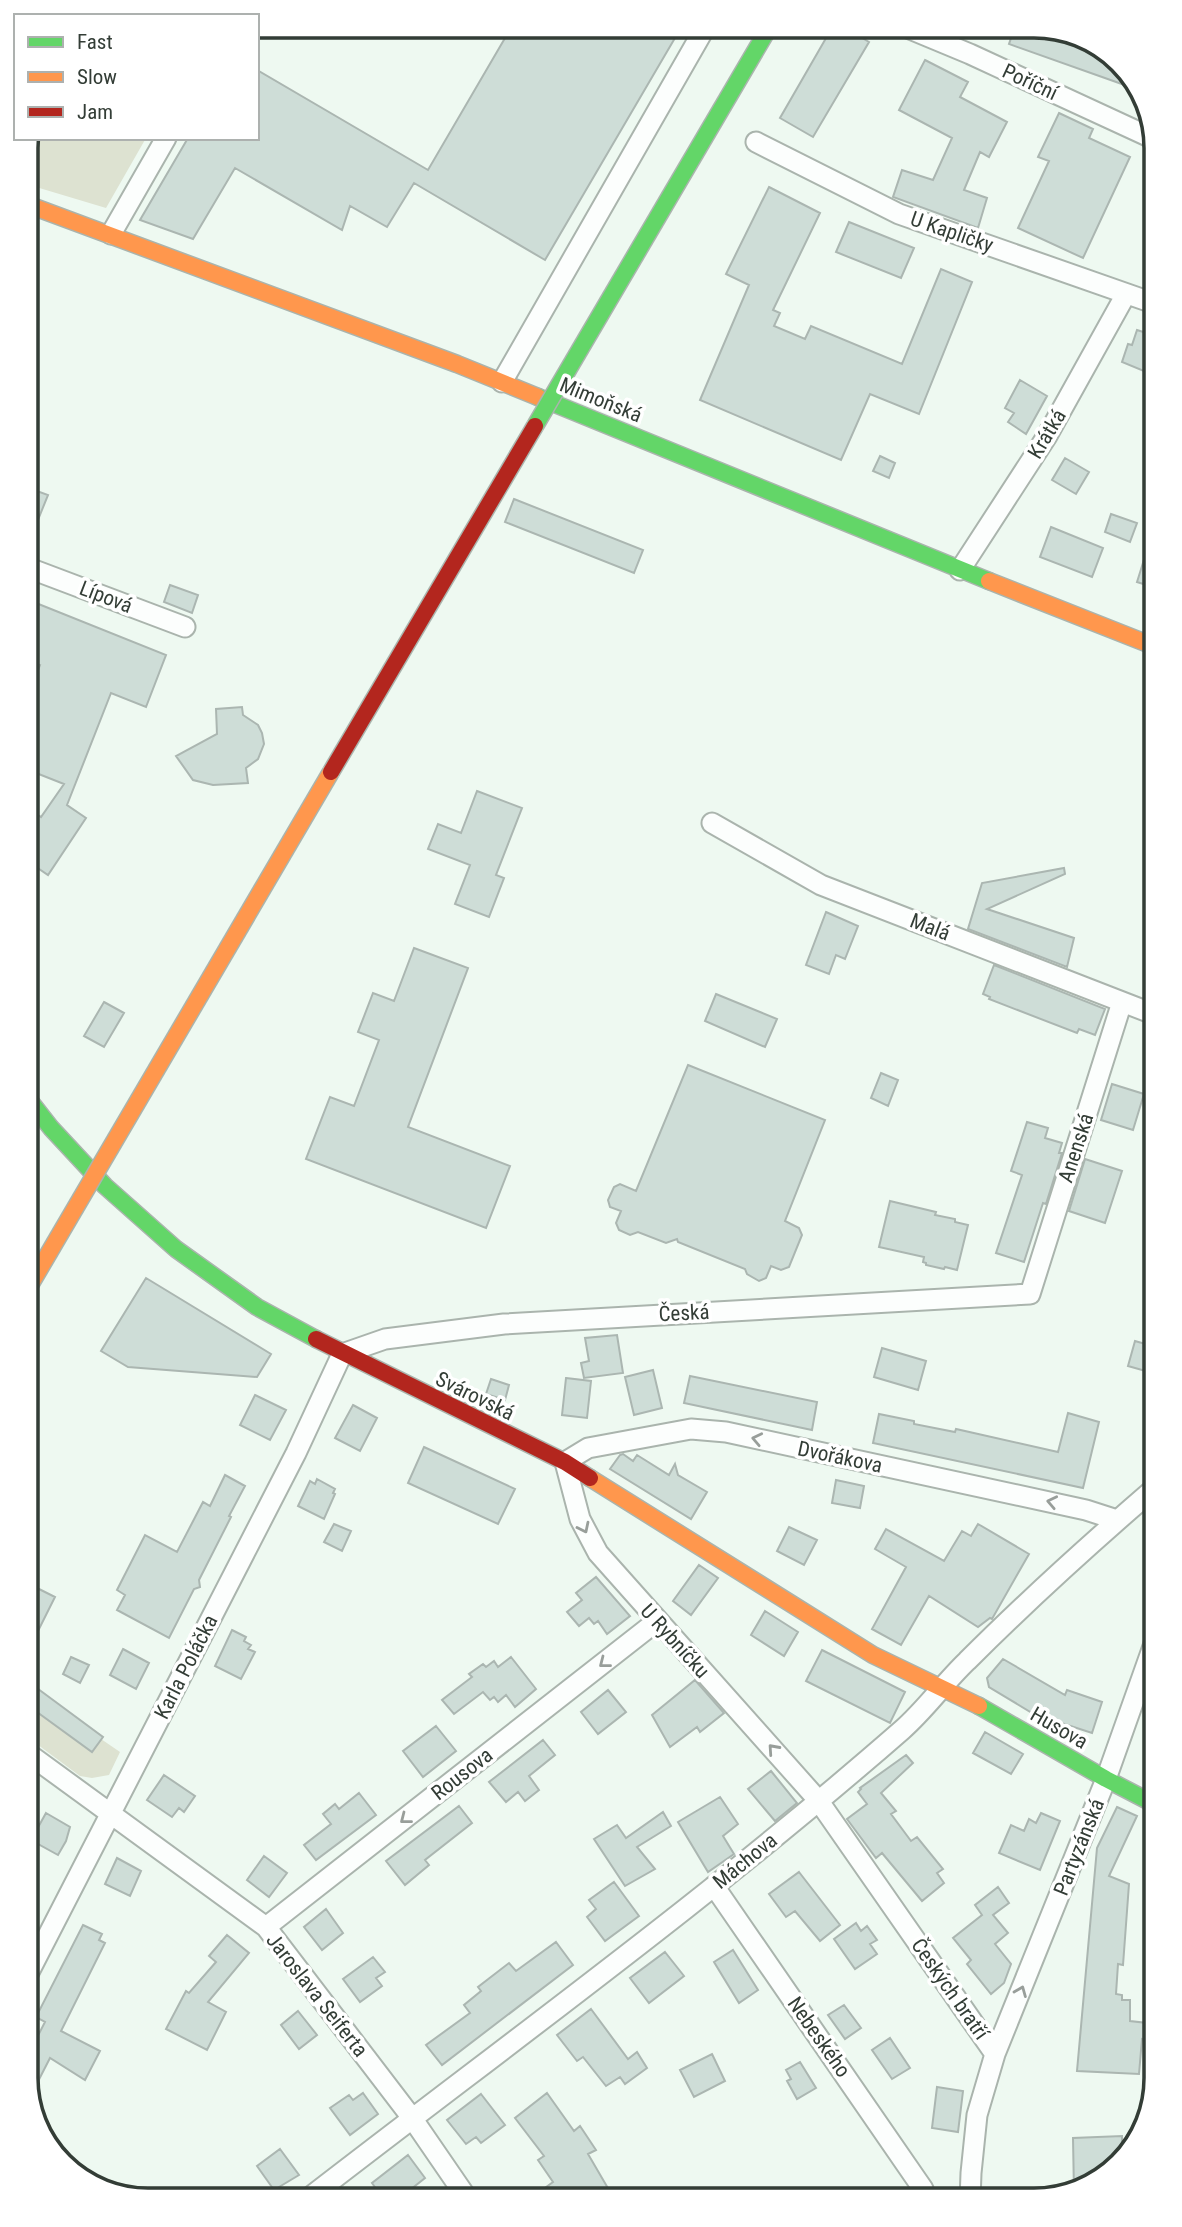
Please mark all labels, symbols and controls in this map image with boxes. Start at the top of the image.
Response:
legend [14,14,259,140]
text: Fast [77,30,113,54]
street label: Poříční [999,59,1062,106]
text: Slow [77,65,117,89]
text: Jam [77,100,113,124]
street label: U Kapličky [907,207,997,257]
street label: Mimoňská [556,373,646,427]
street label: Krátká [1023,405,1071,463]
street label: Lípová [76,576,136,618]
street label: Malá [907,908,953,946]
street label: Anenská [1054,1110,1098,1186]
street label: Česká [658,1300,710,1326]
street label: Svárovská [432,1367,518,1425]
one-way arrow [751,1433,763,1448]
street label: Dvořákova [795,1436,885,1478]
one-way arrow [1046,1496,1058,1511]
one-way arrow [576,1521,590,1533]
street label: U Rybníčku [636,1599,714,1683]
street label: Karla Poláčka [149,1611,223,1723]
one-way arrow [599,1655,611,1668]
street label: Husova [1026,1702,1092,1754]
street label: Rousova [427,1743,497,1805]
one-way arrow [769,1744,781,1757]
street label: Partyzánská [1049,1795,1109,1899]
one-way arrow [401,1810,413,1823]
street label: Máchova [708,1828,782,1894]
street label: Jaroslava Seiferta [261,1929,373,2061]
street label: Českých bratří [906,1934,994,2045]
one-way arrow [1012,1986,1026,1998]
street label: Nebeského [783,1992,855,2082]

